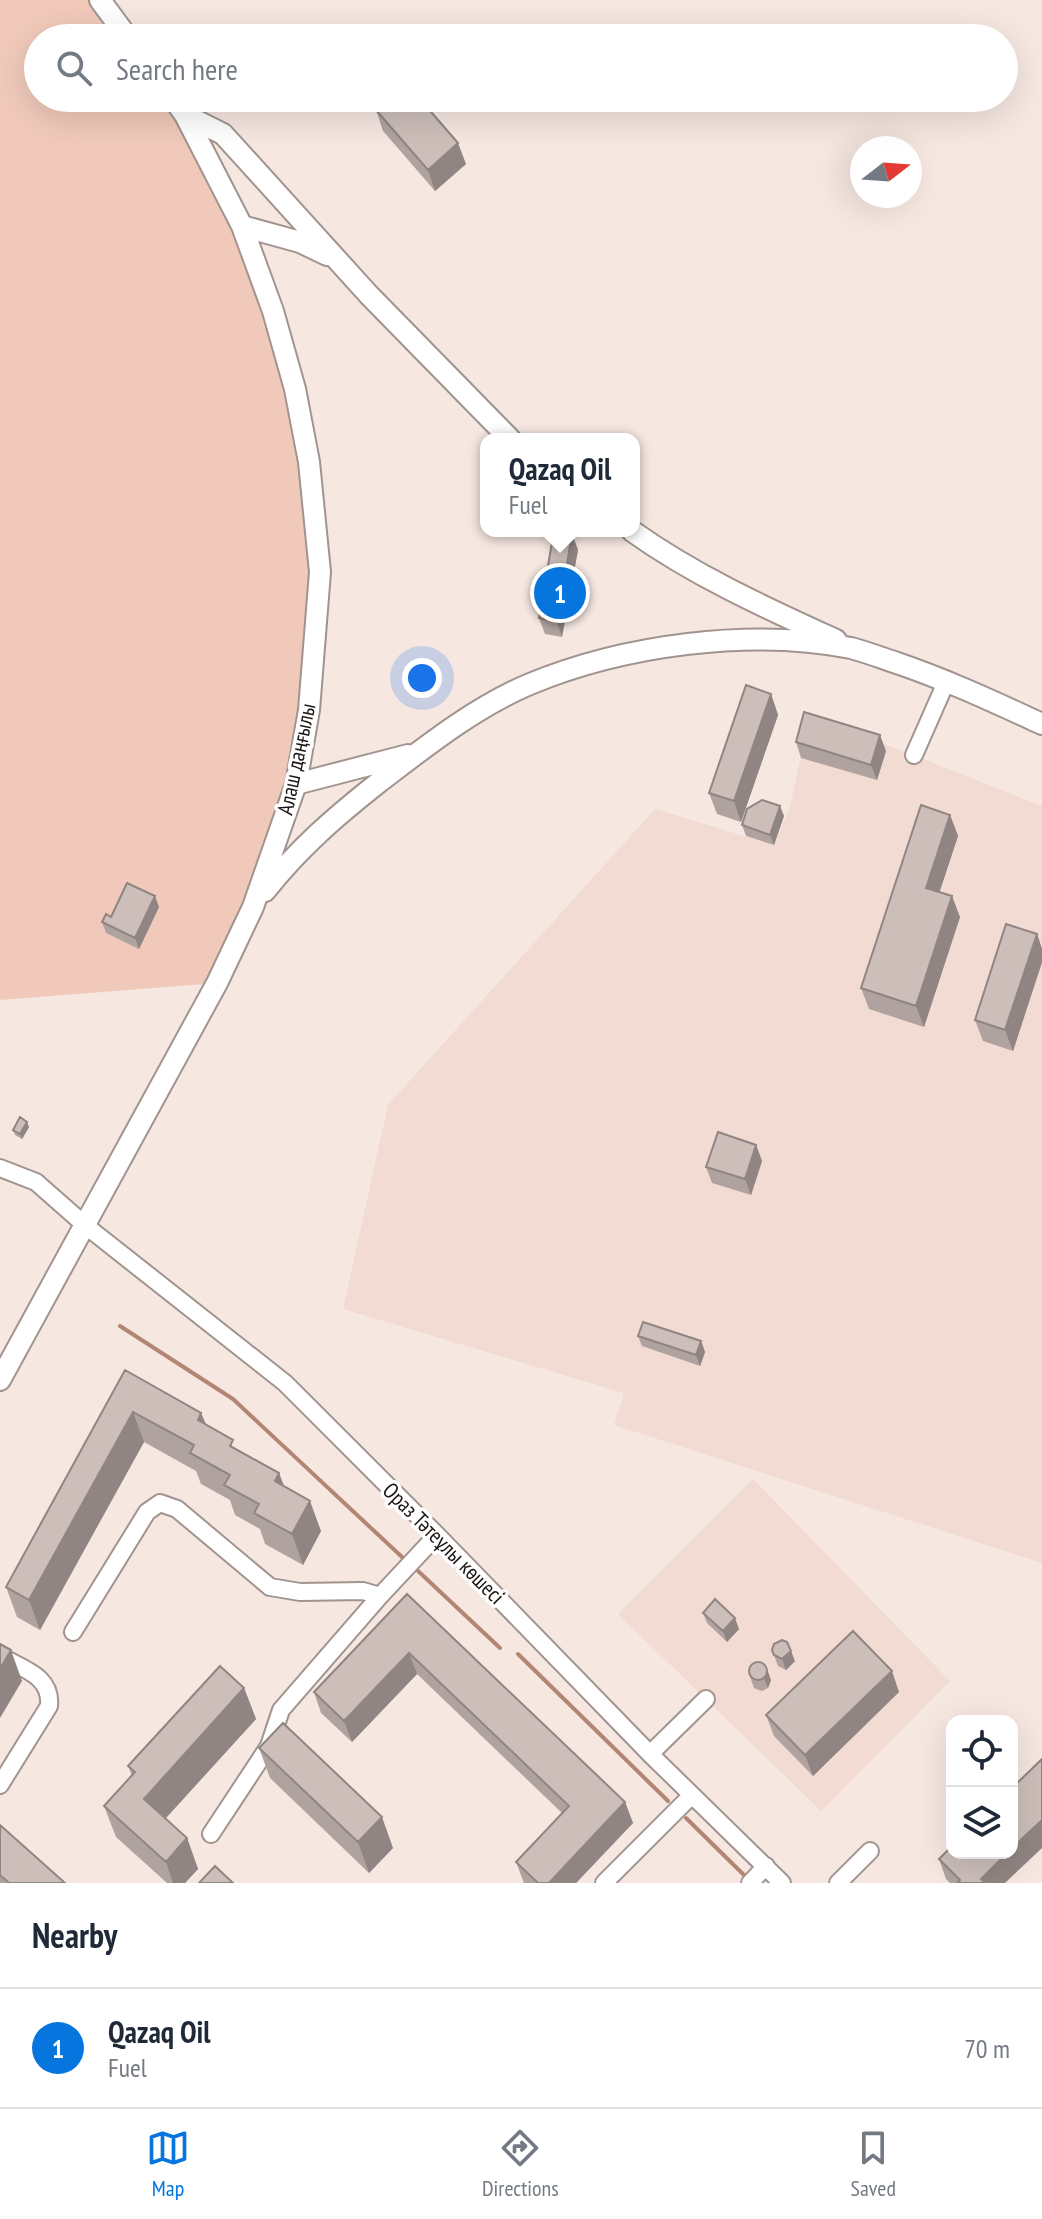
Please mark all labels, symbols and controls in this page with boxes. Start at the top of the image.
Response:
search box [24,24,1018,112]
icon: search [52,46,96,90]
text: Search here [116,49,238,88]
north arrow [850,136,922,208]
popup [480,433,640,537]
text: Qazaq Oil [509,449,611,488]
text: Fuel [509,488,548,521]
pin: 1 [534,563,586,623]
your location [402,658,442,698]
street label: Алаш даңғылы [271,701,321,817]
street label: Ораз Тәтеұлы көшесі [377,1476,511,1610]
map controls [946,1715,1018,1859]
button: locate [946,1715,1018,1787]
button: layers [946,1787,1018,1859]
text: Nearby [32,1913,117,1957]
text: Qazaq Oil [108,2012,211,2051]
text: 1 [52,2032,64,2065]
text: 70 m [964,2032,1010,2065]
text: Fuel [108,2051,147,2084]
tab: Map [146,2126,190,2202]
tab: Directions [482,2126,559,2202]
tab: Saved [851,2126,896,2202]

